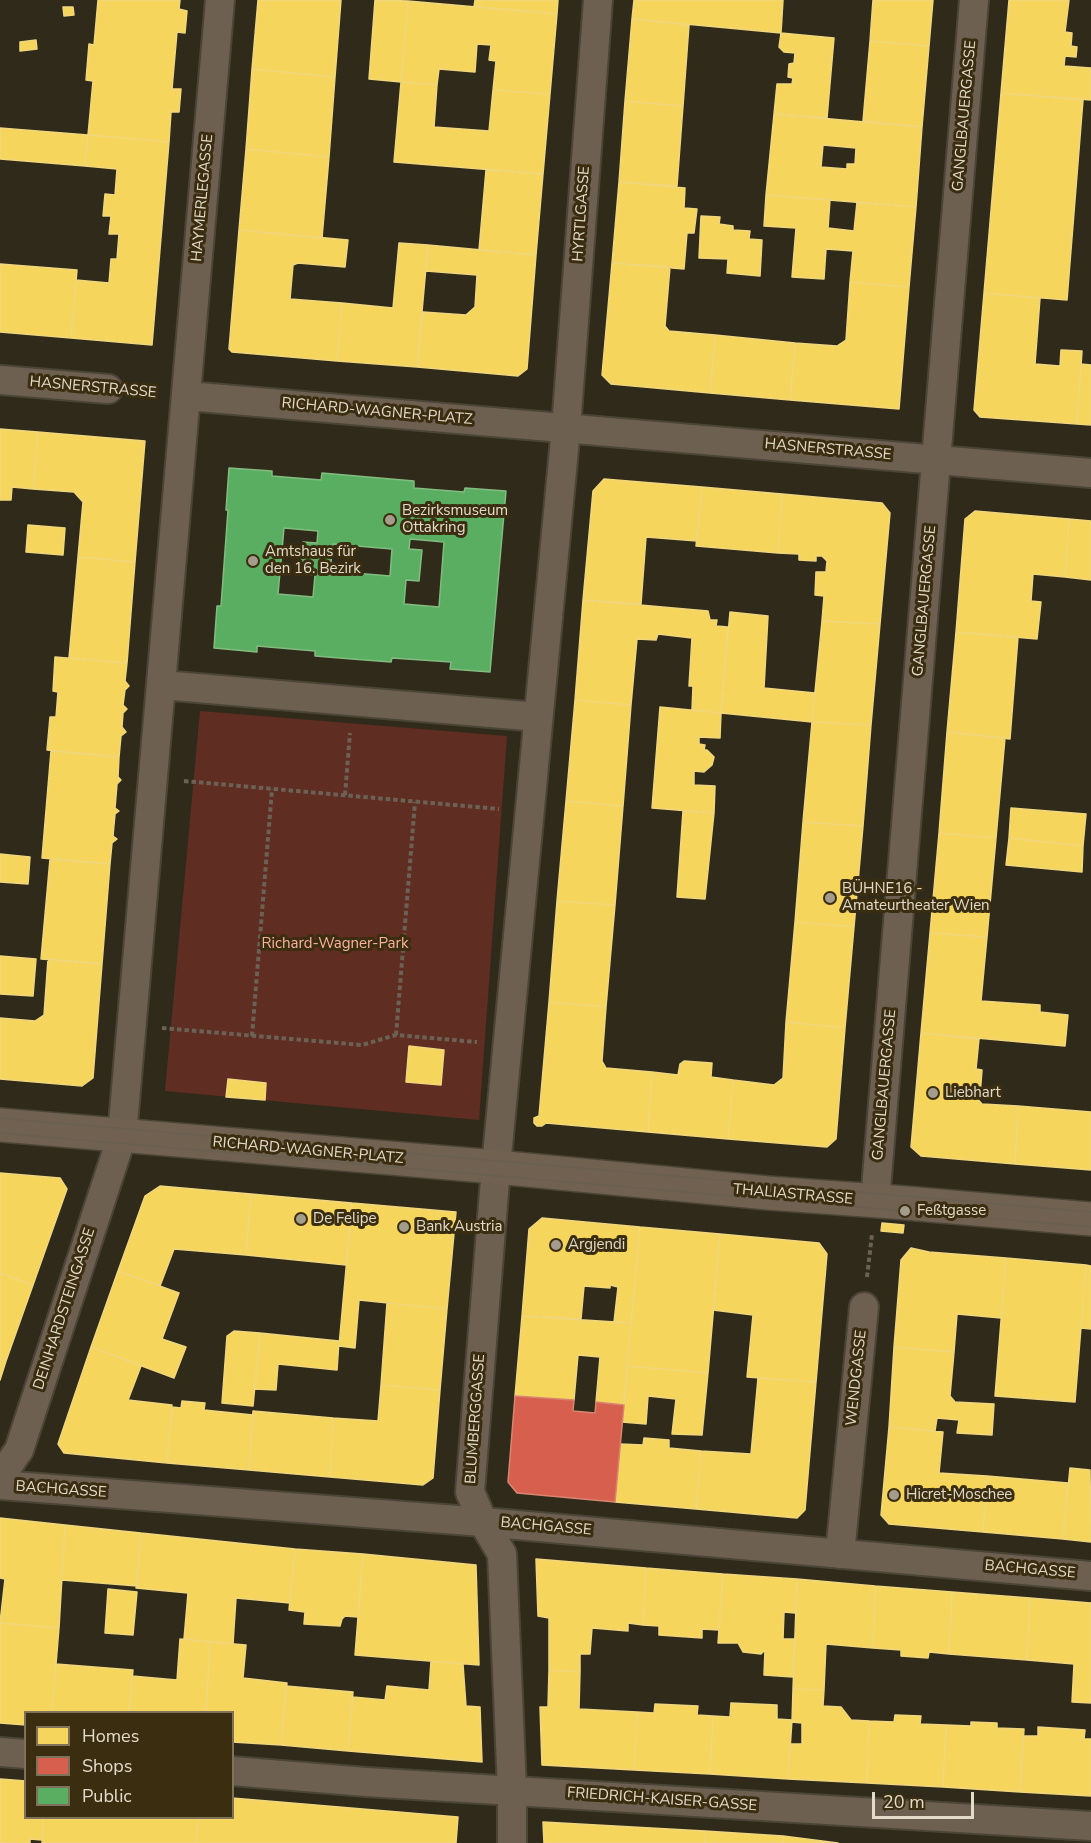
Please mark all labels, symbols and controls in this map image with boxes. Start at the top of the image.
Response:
street label: GANGLBAUERGASSE [949,40,981,192]
street label: HAYMERLEGASSE [188,133,218,263]
street label: HYRTLGASSE [570,166,594,262]
street label: HASNERSTRASSE [29,373,157,403]
street label: RICHARD-WAGNER-PLATZ [281,395,473,429]
street label: HASNERSTRASSE [764,435,892,465]
place label: Bezirksmuseum Ottakring [402,502,508,537]
marker: Bezirksmuseum Ottakring [383,513,397,527]
street label: GANGLBAUERGASSE [909,525,941,677]
place label: Amtshaus für den 16. Bezirk [265,543,361,578]
marker: Amtshaus für den 16. Bezirk [246,554,260,568]
place label: BÜHNE16 - Amateurtheater Wien [842,880,990,915]
marker: BÜHNE16 - Amateurtheater Wien [823,891,837,905]
park label: Richard-Wagner-Park [262,935,408,953]
street label: GANGLBAUERGASSE [869,1009,901,1161]
place label: Liebhart [945,1084,1001,1102]
marker: Liebhart [926,1086,940,1100]
street label: RICHARD-WAGNER-PLATZ [212,1134,404,1168]
street label: THALIASTRASSE [732,1181,854,1209]
place label: Feßtgasse [917,1202,986,1220]
marker: Feßtgasse [898,1204,912,1218]
place label: De Felipe [313,1210,377,1228]
marker: De Felipe [294,1212,308,1226]
place label: Bank Austria [416,1218,503,1236]
marker: Bank Austria [397,1220,411,1234]
street label: DEINHARDSTEINGASSE [30,1226,100,1392]
place label: Argjendi [568,1236,625,1254]
marker: Argjendi [549,1238,563,1252]
street label: WENDGASSE [843,1329,871,1427]
street label: BLUMBERGGASSE [462,1353,490,1485]
street label: BACHGASSE [15,1478,107,1502]
place label: Hicret-Moschee [906,1486,1012,1504]
marker: Hicret-Moschee [887,1488,901,1502]
street label: BACHGASSE [500,1514,592,1540]
street label: BACHGASSE [984,1557,1076,1583]
legend [24,1711,234,1819]
text: Homes [82,1724,139,1748]
text: Shops [82,1754,132,1778]
scale bar [875,1780,977,1818]
text: Public [82,1784,132,1808]
street label: FRIEDRICH-KAISER-GASSE [566,1784,758,1816]
text: 20 m [883,1790,925,1814]

